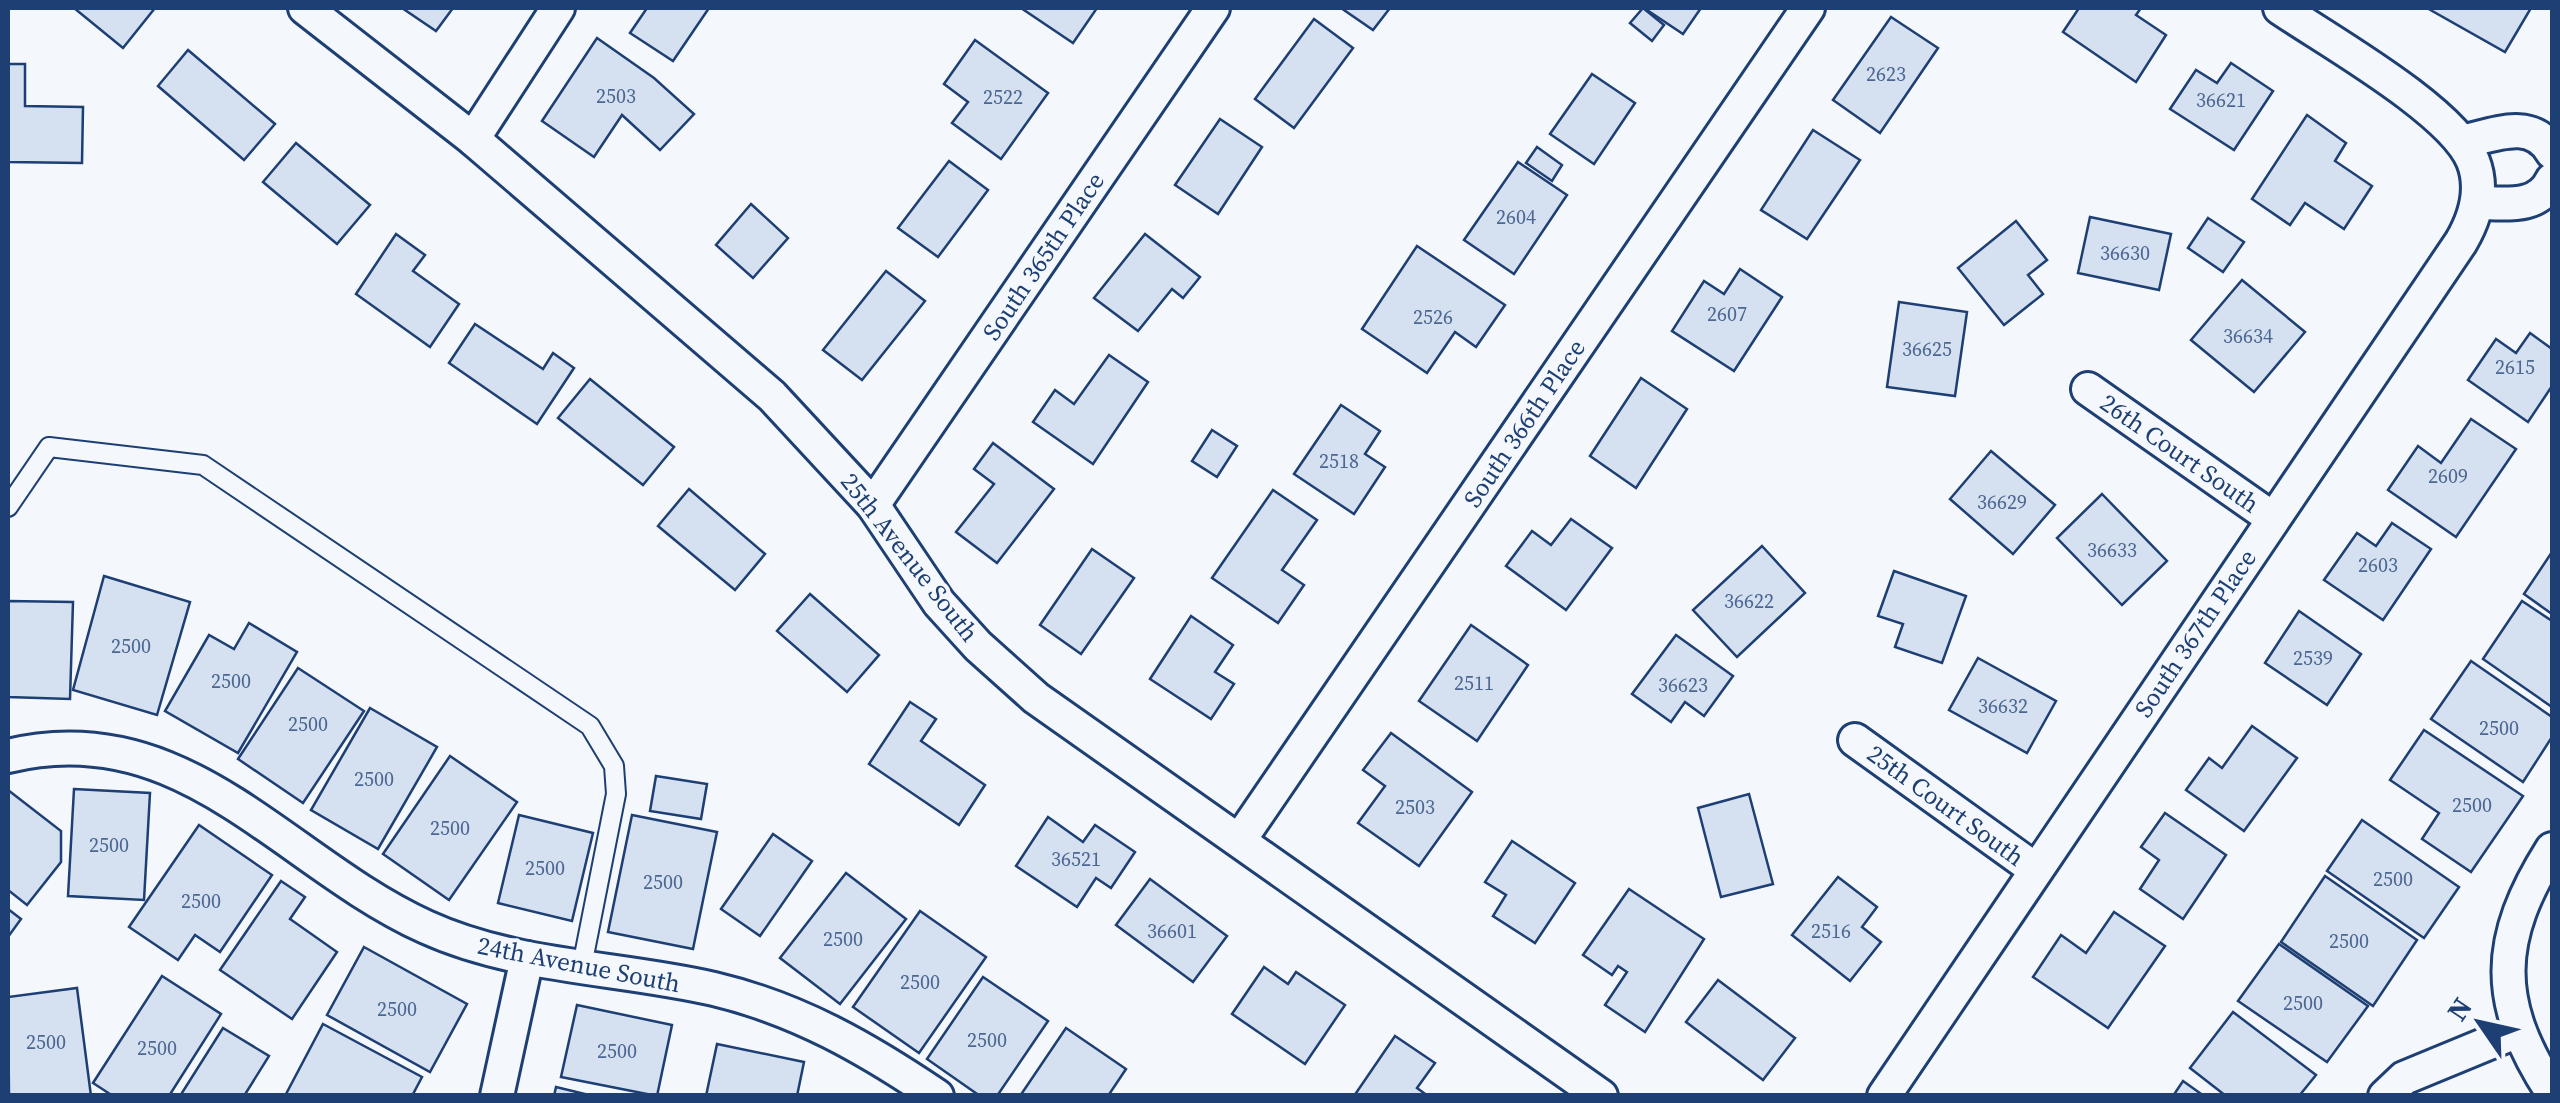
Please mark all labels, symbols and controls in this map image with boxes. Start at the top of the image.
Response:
house number: 2623 [1866,60,1906,88]
house number: 2503 [596,82,636,110]
house number: 2522 [983,83,1023,111]
house number: 36621 [2196,86,2246,114]
street label: South 365th Place [974,165,1112,347]
house number: 2604 [1496,203,1536,231]
house number: 36630 [2100,239,2150,267]
house number: 2607 [1707,300,1747,328]
house number: 2526 [1413,303,1453,331]
house number: 36634 [2223,322,2273,350]
street label: South 366th Place [1455,332,1593,514]
house number: 36625 [1902,335,1952,363]
house number: 2615 [2495,353,2535,381]
street label: 26th Court South [2094,385,2266,521]
house number: 2518 [1319,447,1359,475]
house number: 2609 [2428,462,2468,490]
street label: 25th Avenue South [833,465,987,649]
house number: 36629 [1977,488,2027,516]
house number: 36633 [2087,536,2137,564]
street label: South 367th Place [2126,542,2264,724]
house number: 2603 [2358,551,2398,579]
house number: 36622 [1724,587,1774,615]
house number: 2500 [111,632,151,660]
house number: 2539 [2293,644,2333,672]
house number: 2500 [211,667,251,695]
house number: 2511 [1454,669,1494,697]
house number: 36623 [1658,671,1708,699]
house number: 36632 [1978,692,2028,720]
house number: 2500 [288,710,328,738]
house number: 2500 [2479,714,2519,742]
street label: 25th Court South [1860,736,2032,874]
house number: 2500 [354,765,394,793]
house number: 2500 [2452,791,2492,819]
house number: 2503 [1395,793,1435,821]
house number: 2500 [430,814,470,842]
house number: 2500 [89,831,129,859]
house number: 36521 [1051,845,1101,873]
house number: 2500 [525,854,565,882]
house number: 2500 [2373,865,2413,893]
house number: 2500 [643,868,683,896]
house number: 2500 [181,887,221,915]
house number: 36601 [1147,917,1197,945]
house number: 2516 [1811,917,1851,945]
house number: 2500 [823,925,863,953]
house number: 2500 [2329,927,2369,955]
street label: 24th Avenue South [475,928,683,1000]
house number: 2500 [900,968,940,996]
north arrow [2430,973,2530,1073]
house number: 2500 [2283,989,2323,1017]
text: N [2438,990,2481,1028]
house number: 2500 [377,995,417,1023]
house number: 2500 [967,1026,1007,1054]
house number: 2500 [26,1028,66,1056]
house number: 2500 [137,1034,177,1062]
house number: 2500 [597,1037,637,1065]

